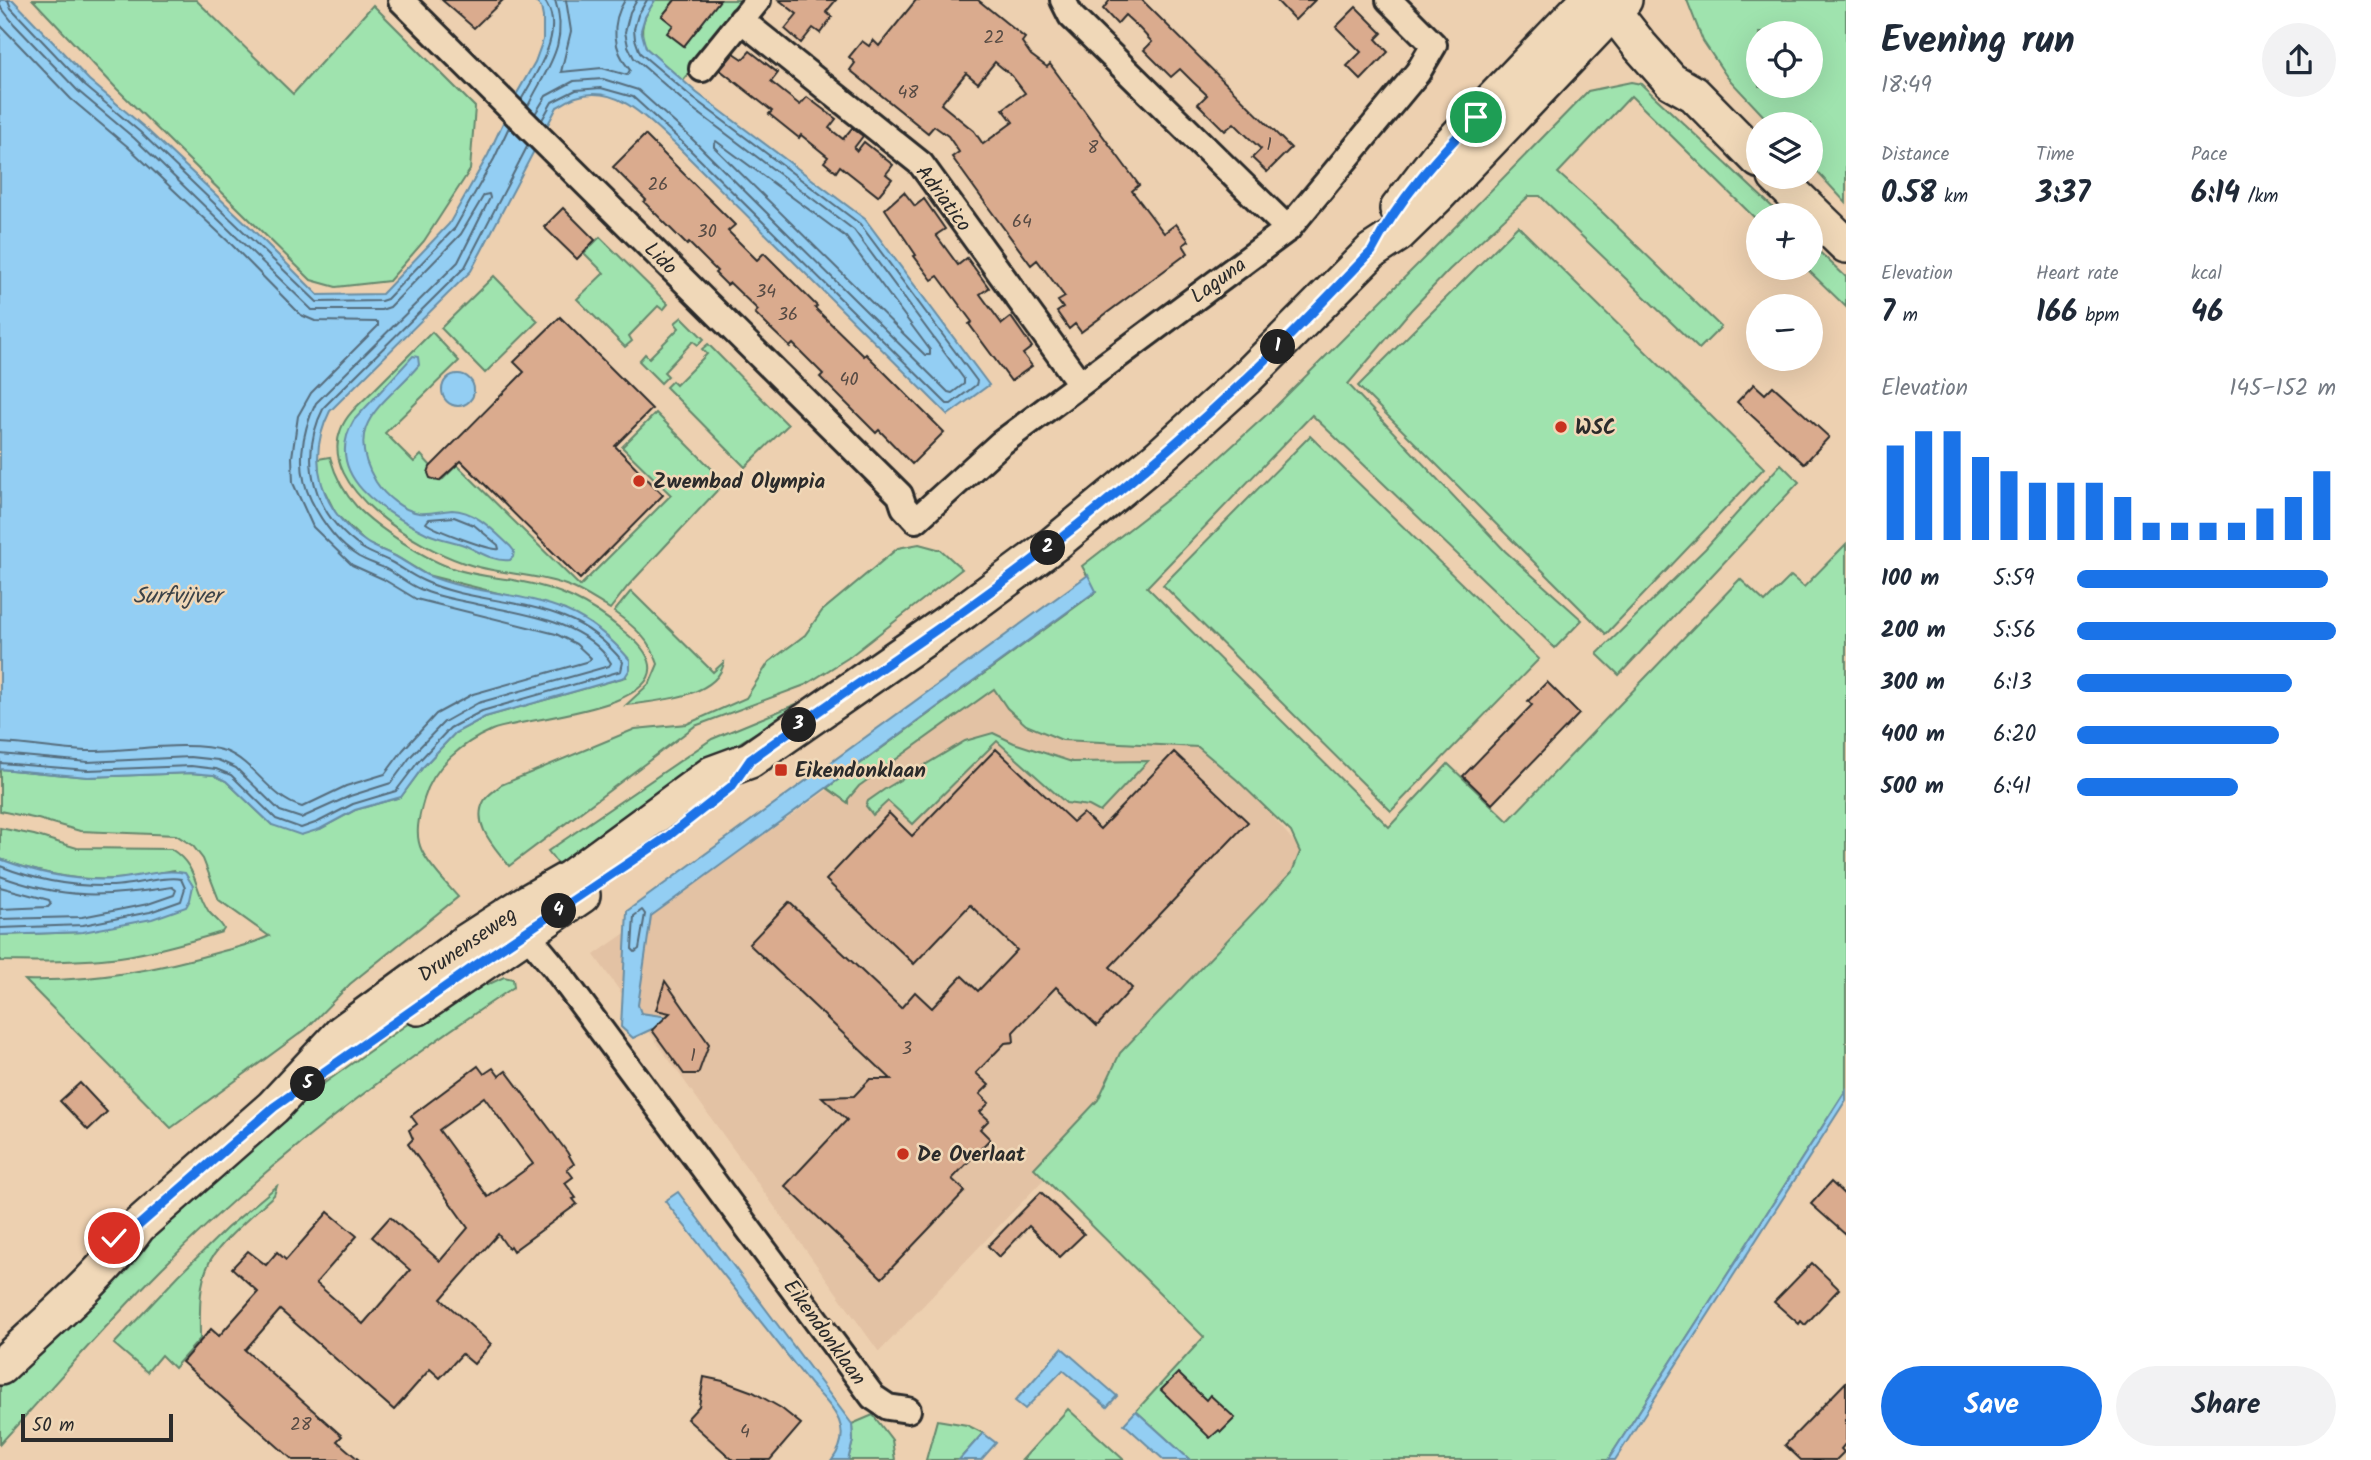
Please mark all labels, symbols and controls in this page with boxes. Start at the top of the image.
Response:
text: Evening run [1881,12,2075,72]
map controls [1746,21,1823,371]
button: locate [1746,21,1823,98]
button: share [2262,23,2336,97]
house number: 22 [984,24,1004,53]
text: 18:49 [1881,68,1932,104]
house number: 48 [898,79,919,108]
pin [1446,87,1506,147]
icon: arrive [1457,98,1495,136]
button: layers [1746,112,1823,189]
house number: 1 [1266,131,1272,160]
house number: 8 [1088,134,1099,163]
text: Distance [1881,140,1949,170]
text: Time [2036,140,2074,170]
text: Pace [2191,140,2227,170]
street label: Adriatico [906,158,979,240]
text: 0.58 [1881,170,1936,218]
text: 3:37 [2036,170,2090,218]
text: 6:14 [2191,170,2240,218]
house number: 26 [648,171,668,200]
text: km [1936,182,1968,212]
text: /km [2240,182,2278,212]
button: + [1746,203,1823,280]
house number: 64 [1012,208,1032,237]
house number: 30 [697,218,717,247]
street label: Lido [635,234,685,284]
street label: Laguna [1184,250,1254,313]
text: Elevation [1881,259,1953,289]
text: Heart rate [2036,259,2119,289]
text: kcal [2191,259,2222,289]
house number: 34 [756,278,776,307]
text: 7 [1881,289,1895,337]
text: 166 [2036,289,2078,337]
text: 46 [2191,289,2224,337]
button: − [1746,294,1823,371]
house number: 36 [778,301,798,330]
text: m [1895,301,1918,331]
text: bpm [2078,301,2119,331]
pin: 1 [1260,330,1296,364]
text: 1 [1275,331,1280,361]
house number: 40 [840,366,858,395]
text: Elevation [1881,371,1968,407]
text: 145–152 m [2229,371,2336,407]
place label: WSC [1575,412,1616,445]
marker: WSC [1553,419,1569,435]
place label: Zwembad Olympia [653,466,825,499]
marker: Zwembad Olympia [631,473,647,489]
pin: 2 [1030,530,1066,566]
text: 2 [1042,532,1053,562]
text: 100 m [1881,561,1939,597]
text: 5:59 [1993,561,2035,597]
water label: Surfvijver [133,579,225,615]
text: 200 m [1881,613,1946,649]
text: 5:56 [1993,613,2036,649]
text: 300 m [1881,665,1945,701]
text: 6:13 [1993,665,2032,701]
pin: 3 [782,708,816,742]
text: 3 [793,709,804,739]
text: 400 m [1881,717,1945,753]
text: 6:20 [1993,717,2036,753]
place label: Eikendonklaan [795,755,926,788]
marker: Eikendonklaan [773,762,789,778]
text: 500 m [1881,769,1944,805]
text: 6:41 [1993,769,2031,805]
pin: 4 [542,894,576,928]
text: 4 [553,895,564,925]
street label: Drunenseweg [412,899,524,992]
house number: 3 [902,1035,912,1064]
house number: 1 [690,1042,696,1071]
pin: 5 [290,1066,326,1102]
text: 5 [303,1068,312,1098]
place label: De Overlaat [917,1139,1026,1172]
marker: De Overlaat [895,1146,911,1162]
pin [84,1208,144,1268]
icon: check [95,1219,133,1257]
street label: Eikendonklaan [774,1273,874,1393]
button: Save [1881,1366,2102,1446]
button: Share [2116,1366,2336,1446]
scale bar [21,1411,173,1443]
text: 50 m [32,1411,74,1441]
house number: 28 [290,1411,312,1440]
house number: 4 [740,1418,750,1447]

